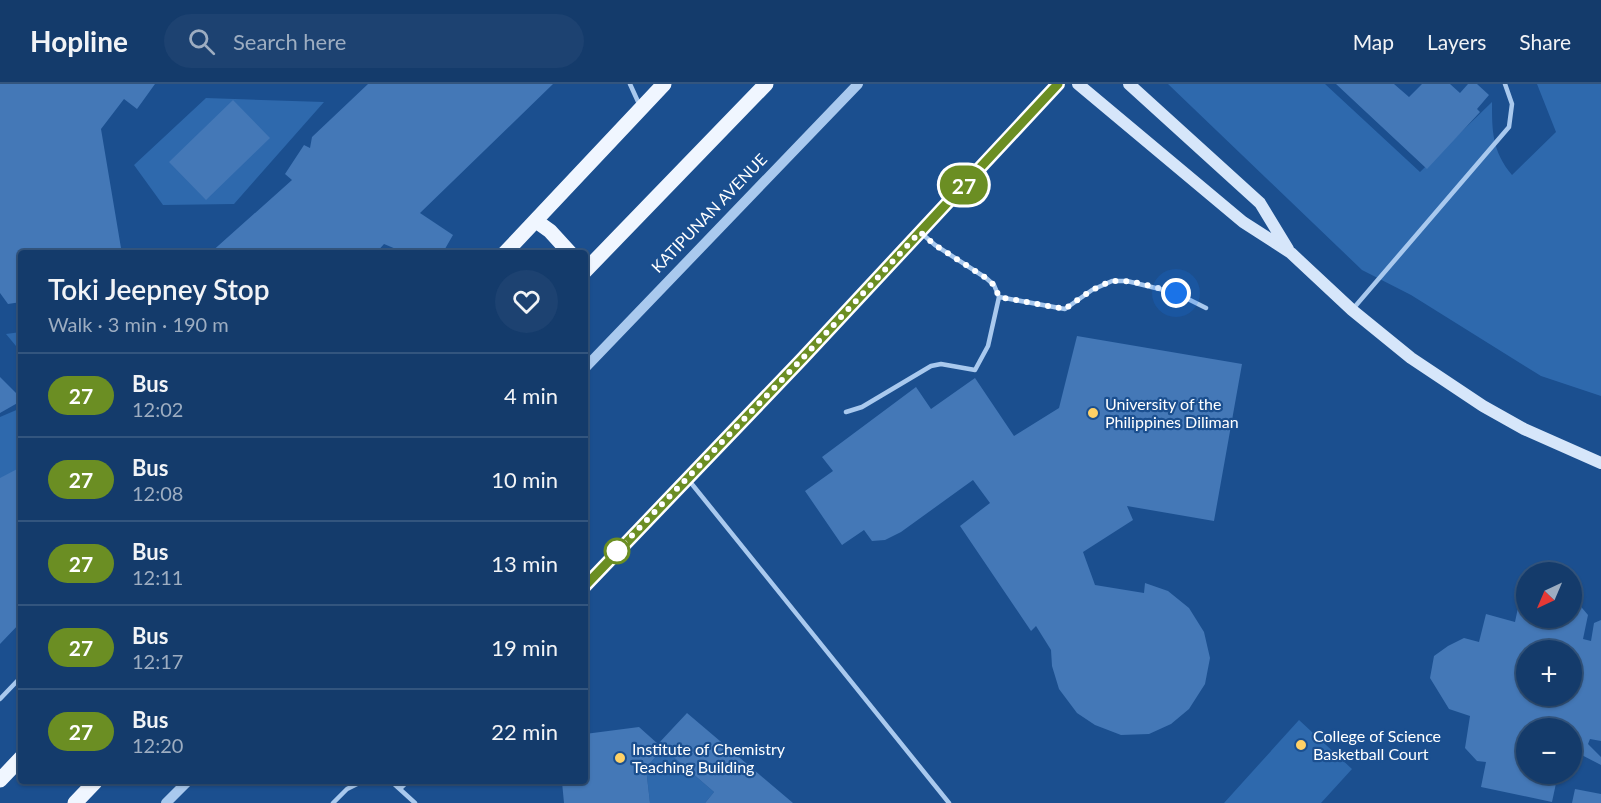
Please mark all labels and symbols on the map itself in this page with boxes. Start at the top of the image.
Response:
street label: KATIPUNAN AVENUE [647,149,770,276]
line badge: 27 [937,166,991,204]
your location [1161,278,1191,308]
place label: University of the Philippines Diliman [1105,394,1239,431]
marker: University of the Philippines Diliman [1086,406,1100,420]
unlabelled marker [604,538,630,564]
north arrow [1516,562,1582,628]
place label: College of Science Basketball Court [1313,726,1441,763]
marker: College of Science Basketball Court [1294,738,1308,752]
place label: Institute of Chemistry Teaching Building [632,739,786,776]
marker: Institute of Chemistry Teaching Building [613,751,627,765]

